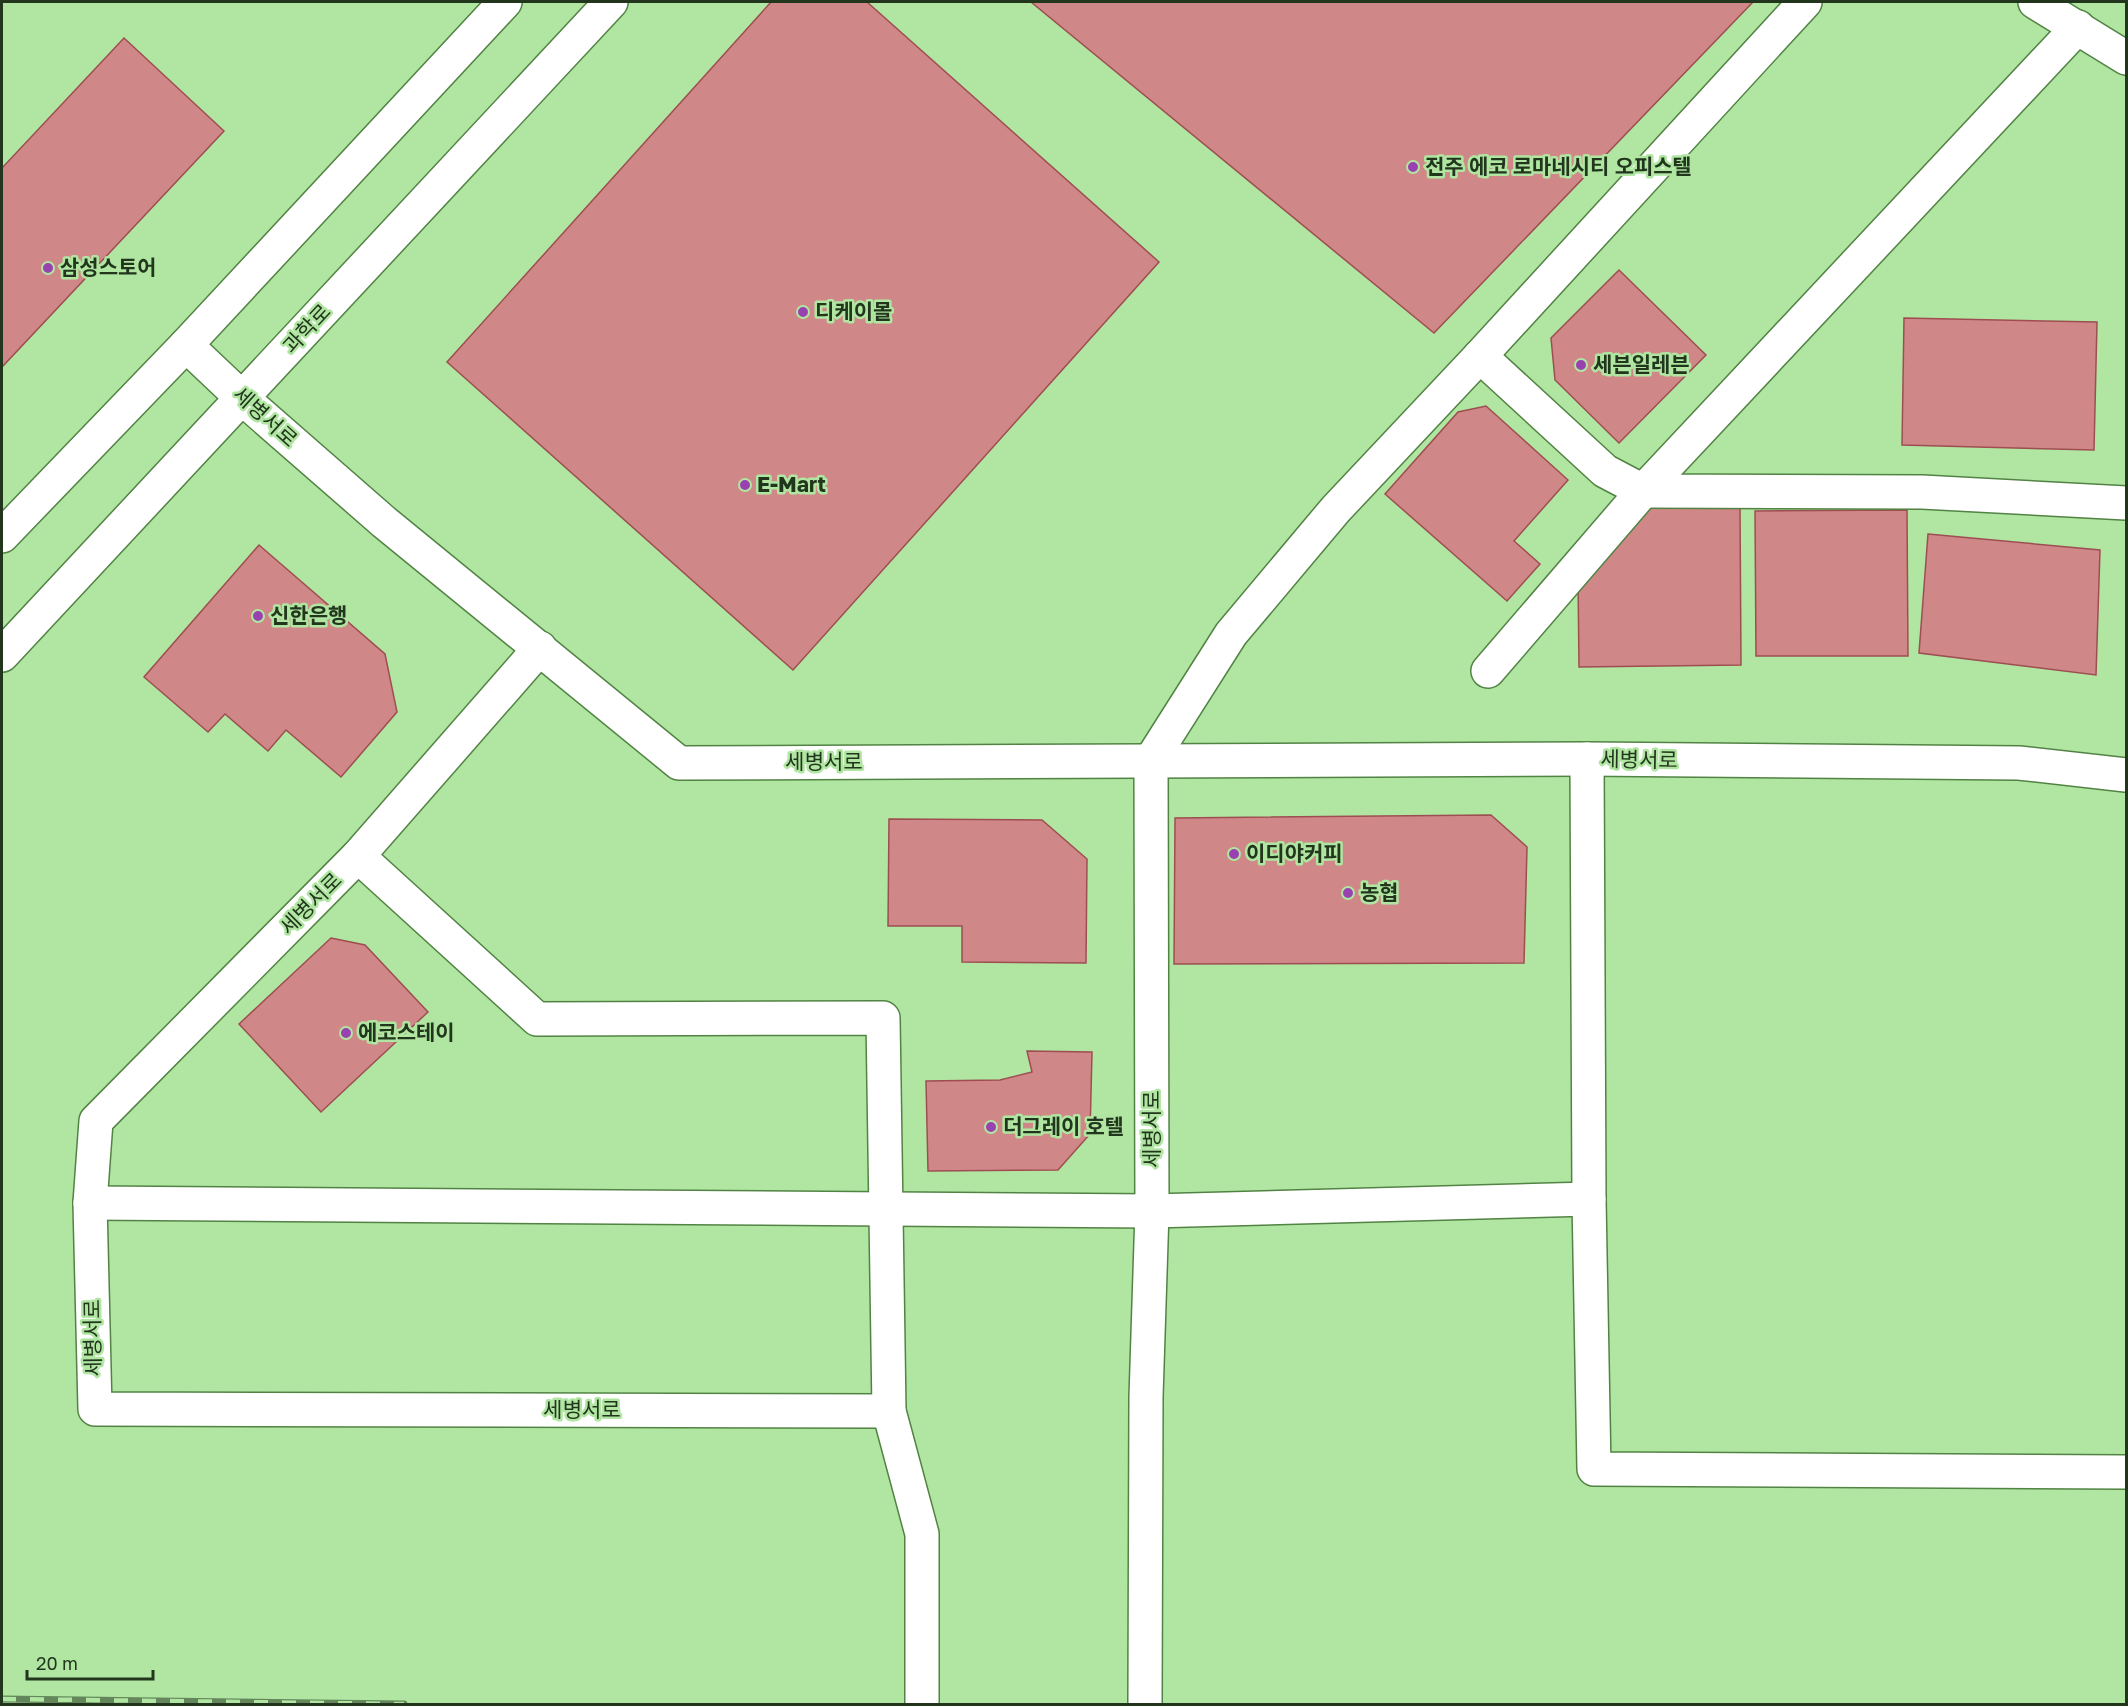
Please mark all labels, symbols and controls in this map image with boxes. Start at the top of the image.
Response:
place label: 전주 에코 로마네시티 오피스텔 [1425,153,1692,179]
marker: 전주 에코 로마네시티 오피스텔 [1406,160,1420,174]
place label: 삼성스토어 [60,254,157,280]
marker: 삼성스토어 [41,261,55,275]
street label: 과학로 [277,298,336,358]
place label: 디케이몰 [815,298,892,324]
marker: 디케이몰 [796,305,810,319]
place label: 세븐일레븐 [1593,351,1690,377]
marker: 세븐일레븐 [1574,358,1588,372]
street label: 세병서로 [228,381,303,452]
place label: E-Mart [757,471,826,497]
marker: E-Mart [738,478,752,492]
place label: 신한은행 [270,602,347,628]
marker: 신한은행 [251,609,265,623]
street label: 세병서로 [1600,745,1678,773]
street label: 세병서로 [785,748,863,774]
place label: 이디야커피 [1246,840,1343,866]
marker: 이디야커피 [1227,847,1241,861]
street label: 세병서로 [274,867,347,940]
place label: 농협 [1360,879,1399,905]
marker: 농협 [1341,886,1355,900]
place label: 에코스테이 [358,1019,455,1045]
marker: 에코스테이 [339,1026,353,1040]
street label: 세병서로 [1138,1090,1164,1168]
place label: 더그레이 호텔 [1003,1113,1124,1139]
marker: 더그레이 호텔 [984,1120,998,1134]
street label: 세병서로 [78,1299,106,1377]
street label: 세병서로 [543,1396,621,1422]
scale bar [27,1643,153,1681]
text: 20 m [36,1652,78,1674]

